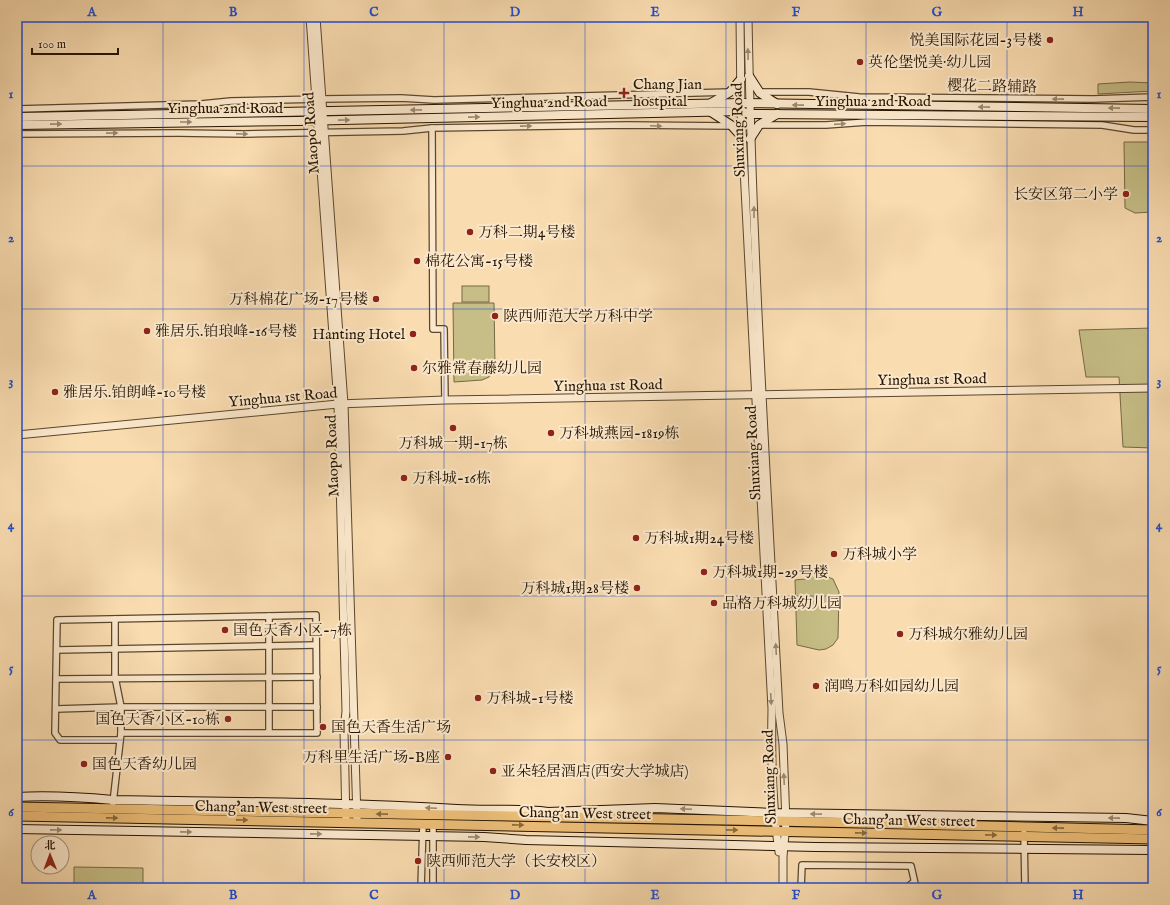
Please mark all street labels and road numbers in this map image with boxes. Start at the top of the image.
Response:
street label: 樱花二路辅路 [947,76,1037,97]
street label: Shuxiang Road [727,81,750,178]
street label: Maopo Road [299,90,324,175]
street label: Yinghua 2nd Road [491,92,608,113]
street label: Yinghua 2nd Road [815,92,932,111]
street label: Yinghua 2nd Road [167,99,284,118]
street label: Yinghua 1st Road [877,369,988,390]
street label: Yinghua 1st Road [553,375,664,396]
street label: Yinghua 1st Road [228,383,339,412]
street label: Shuxiang Road [741,404,765,501]
street label: Maopo Road [322,414,343,497]
street label: Shuxiang Road [758,728,781,825]
street label: Chang'an West street [195,797,327,818]
street label: Chang'an West street [519,803,651,824]
street label: Chang'an West street [843,810,975,831]

